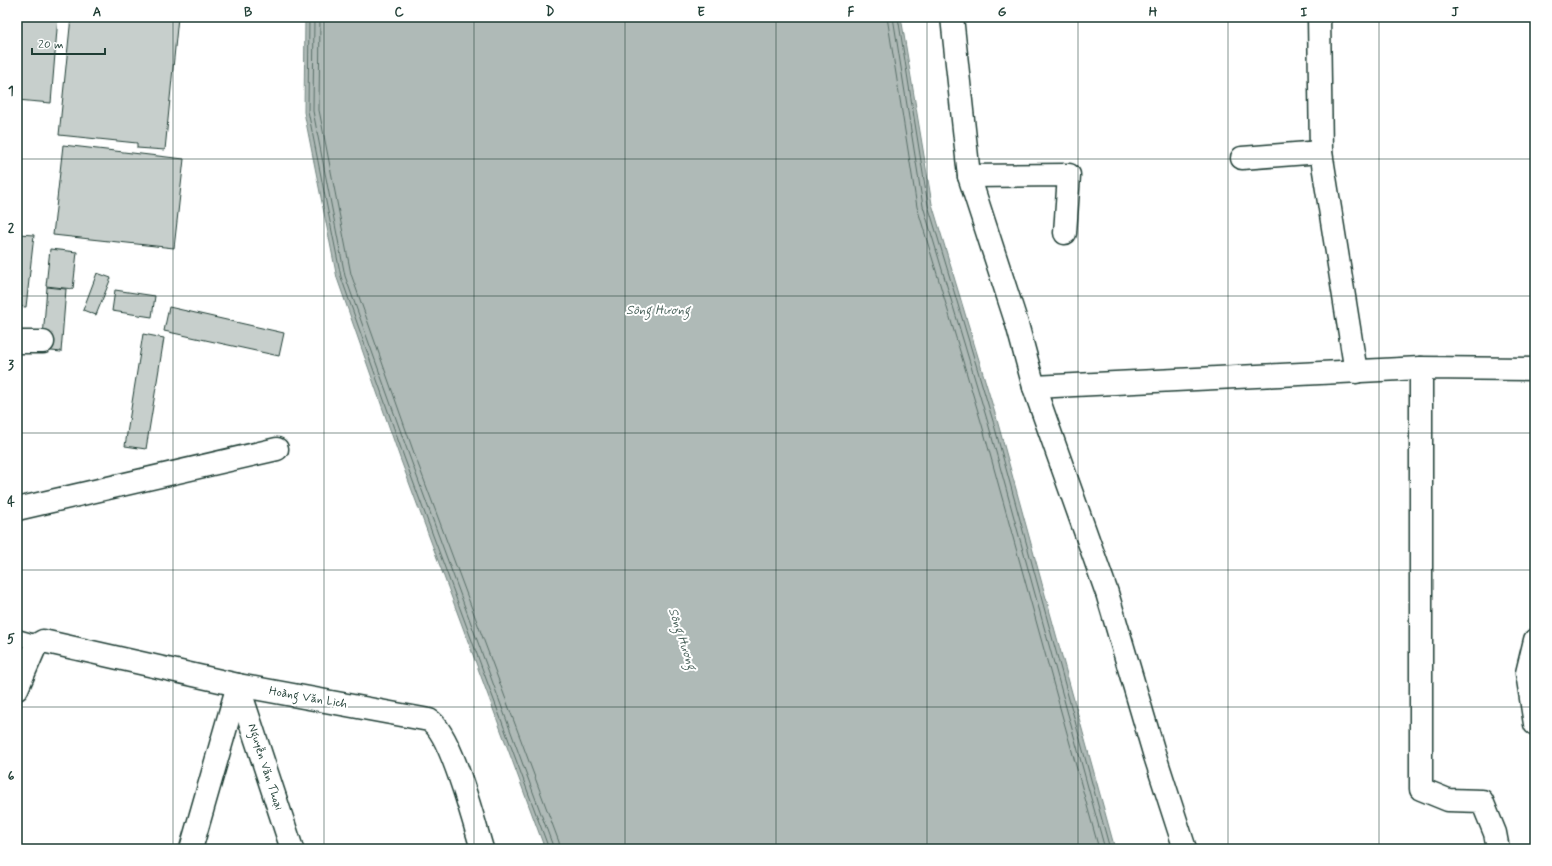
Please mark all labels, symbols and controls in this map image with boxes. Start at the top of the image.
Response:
text: A [93,4,101,21]
text: B [244,4,253,21]
text: C [394,4,404,21]
text: D [546,4,555,21]
text: E [697,4,705,21]
text: F [848,4,855,21]
text: G [998,4,1007,21]
text: H [1149,4,1158,21]
text: I [1301,4,1308,21]
text: J [1451,4,1459,21]
scale bar [32,30,105,56]
text: 20 m [38,37,64,53]
text: 1 [8,83,14,100]
text: 2 [8,220,15,237]
water label: Sông Hương [626,302,692,321]
text: 3 [8,357,14,374]
text: 4 [7,494,15,511]
water label: Sông Hương [662,606,701,675]
text: 5 [7,631,15,648]
street label: Hoàng Văn Lịch [267,683,349,714]
street label: Nguyễn Văn Thoại [243,722,287,813]
text: 6 [8,768,15,785]

